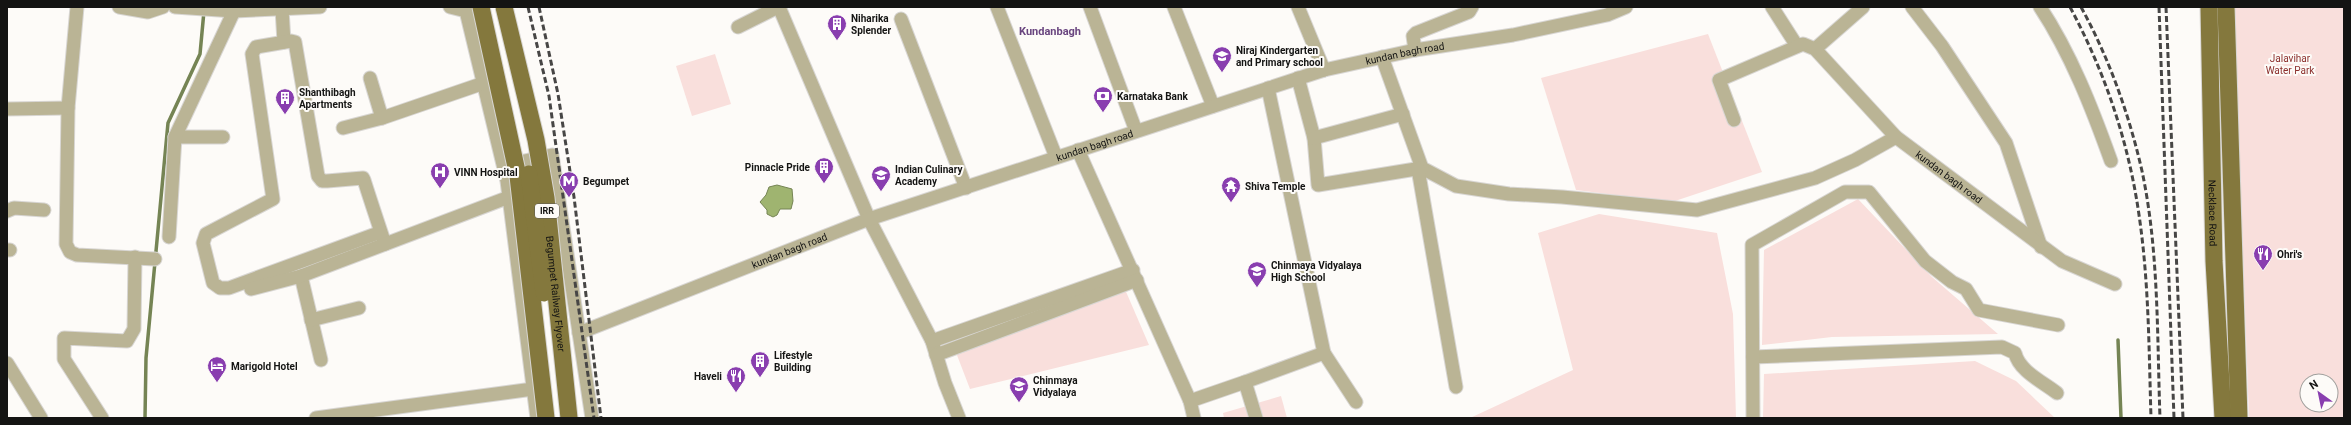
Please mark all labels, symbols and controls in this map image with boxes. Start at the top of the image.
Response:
building icon: Niharika Splender [826,13,848,41]
place label: Niharika Splender [851,13,891,36]
district label: Kundanbagh [1019,25,1081,38]
street label: kundan bagh road [1364,40,1445,66]
school or university icon: Niraj Kindergarten and Primary school [1211,45,1233,73]
place label: Niraj Kindergarten and Primary school [1236,45,1323,68]
park label: Jalavihar Water Park [2266,53,2315,76]
bank icon: Karnataka Bank [1092,85,1114,113]
building icon: Shanthibagh Apartments [274,87,296,115]
place label: Shanthibagh Apartments [299,87,356,110]
place label: Karnataka Bank [1117,91,1189,102]
street label: kundan bagh road [1055,127,1134,163]
street label: kundan bagh road [1914,148,1984,205]
building icon: Pinnacle Pride [813,156,835,184]
hospital icon: VINN Hospital [429,161,451,189]
place label: Pinnacle Pride [745,162,811,173]
school or university icon: Indian Culinary Academy [870,164,892,192]
place label: Indian Culinary Academy [895,164,963,187]
place label: VINN Hospital [454,167,518,178]
metro station icon: Begumpet [558,170,580,198]
temple icon: Shiva Temple [1220,175,1242,203]
place label: Begumpet [583,176,630,187]
street label: Necklace Road [2207,180,2219,246]
place label: Shiva Temple [1245,181,1306,192]
road number: IRR [535,204,559,218]
street label: kundan bagh road [750,231,829,270]
street label: Begumpet Railway Flyover [544,235,568,353]
restaurant icon: Ohri's [2252,243,2274,271]
place label: Ohri's [2277,249,2302,260]
school or university icon: Chinmaya Vidyalaya High School [1246,260,1268,288]
place label: Chinmaya Vidyalaya High School [1271,260,1362,283]
building icon: Lifestyle Building [749,350,771,378]
place label: Lifestyle Building [774,350,813,373]
hotel icon: Marigold Hotel [206,355,228,383]
place label: Marigold Hotel [231,361,298,372]
restaurant icon: Haveli [725,365,747,393]
place label: Haveli [694,371,722,382]
north arrow [2299,373,2339,413]
school or university icon: Chinmaya Vidyalaya [1008,375,1030,403]
place label: Chinmaya Vidyalaya [1033,375,1078,398]
text: N [2307,377,2321,393]

